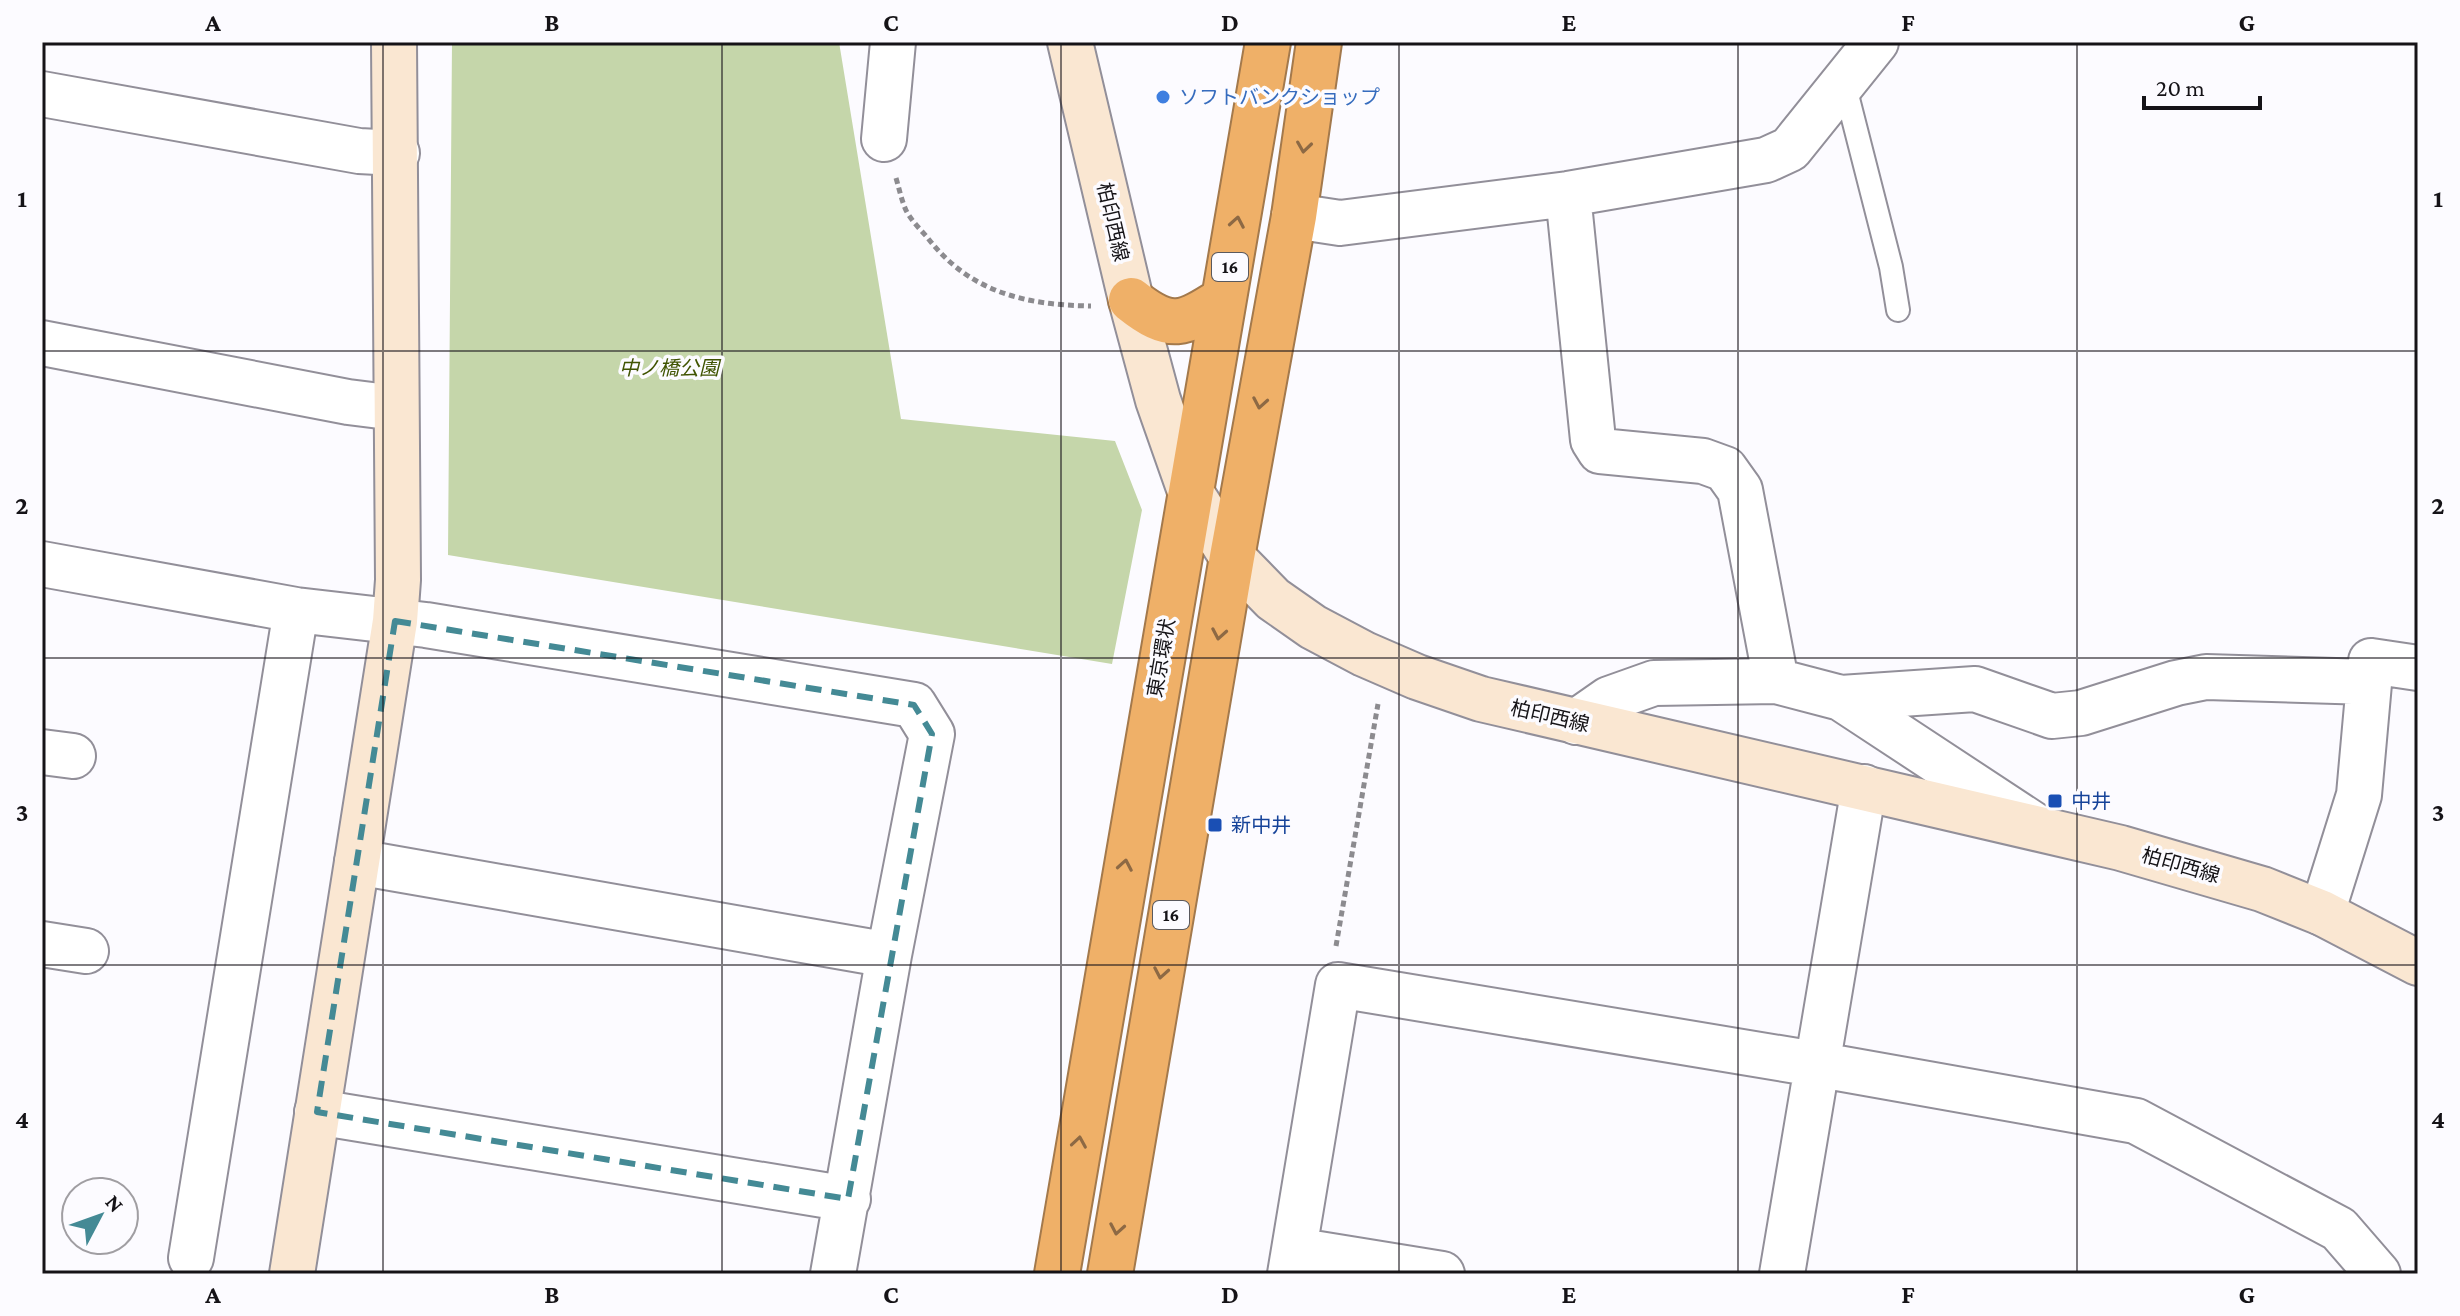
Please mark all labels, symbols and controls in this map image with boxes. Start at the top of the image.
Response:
text: A [204,8,221,37]
text: B [544,8,560,37]
text: C [883,8,899,37]
text: D [1221,8,1239,37]
text: E [1562,8,1577,37]
text: F [1901,8,1915,37]
text: G [2239,8,2255,37]
scale bar [2144,60,2260,110]
text: 20 m [2156,74,2205,101]
place label: ソフトバンクショップ [1179,86,1380,108]
marker: ソフトバンクショップ [1154,88,1172,106]
one-way arrow [1296,140,1313,154]
street label: 柏印西線 [1093,181,1133,263]
text: 1 [17,184,27,213]
text: 1 [2433,184,2443,213]
one-way arrow [1228,215,1245,228]
road number: 16 [1212,253,1248,281]
park label: 中ノ橋公園 [619,357,722,379]
one-way arrow [1253,396,1270,410]
text: 2 [15,491,29,520]
text: 2 [2431,491,2445,520]
street label: 東京環状 [1143,617,1179,699]
one-way arrow [1211,627,1228,640]
street label: 柏印西線 [1509,696,1591,736]
place label: 中井 [2071,790,2111,812]
marker: 中井 [2046,792,2064,810]
text: 3 [16,798,28,827]
text: 3 [2432,798,2444,827]
place label: 新中井 [1231,814,1291,836]
marker: 新中井 [1206,816,1224,834]
street label: 柏印西線 [2140,843,2222,887]
one-way arrow [1116,858,1133,872]
road number: 16 [1153,901,1189,929]
one-way arrow [1154,966,1171,980]
text: 4 [15,1105,29,1134]
text: 4 [2431,1105,2445,1134]
one-way arrow [1069,1135,1086,1149]
north arrow [60,1176,140,1256]
text: N [100,1189,129,1217]
one-way arrow [1110,1222,1127,1236]
text: A [204,1280,221,1309]
text: B [544,1280,560,1309]
text: C [883,1280,899,1309]
text: D [1221,1280,1239,1309]
text: E [1562,1280,1577,1309]
text: F [1901,1280,1915,1309]
text: G [2239,1280,2255,1309]

